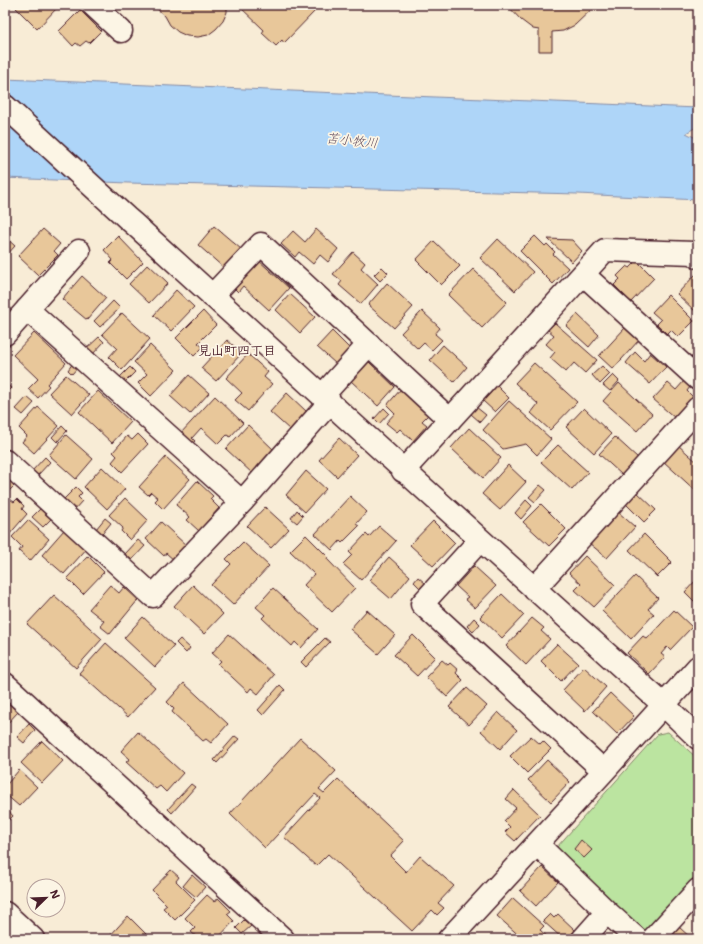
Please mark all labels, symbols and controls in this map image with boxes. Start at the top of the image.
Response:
water label: 苫小牧川 [325,129,379,152]
district label: 見山町四丁目 [198,342,276,359]
north arrow [26,878,66,918]
text: N [46,887,63,901]

